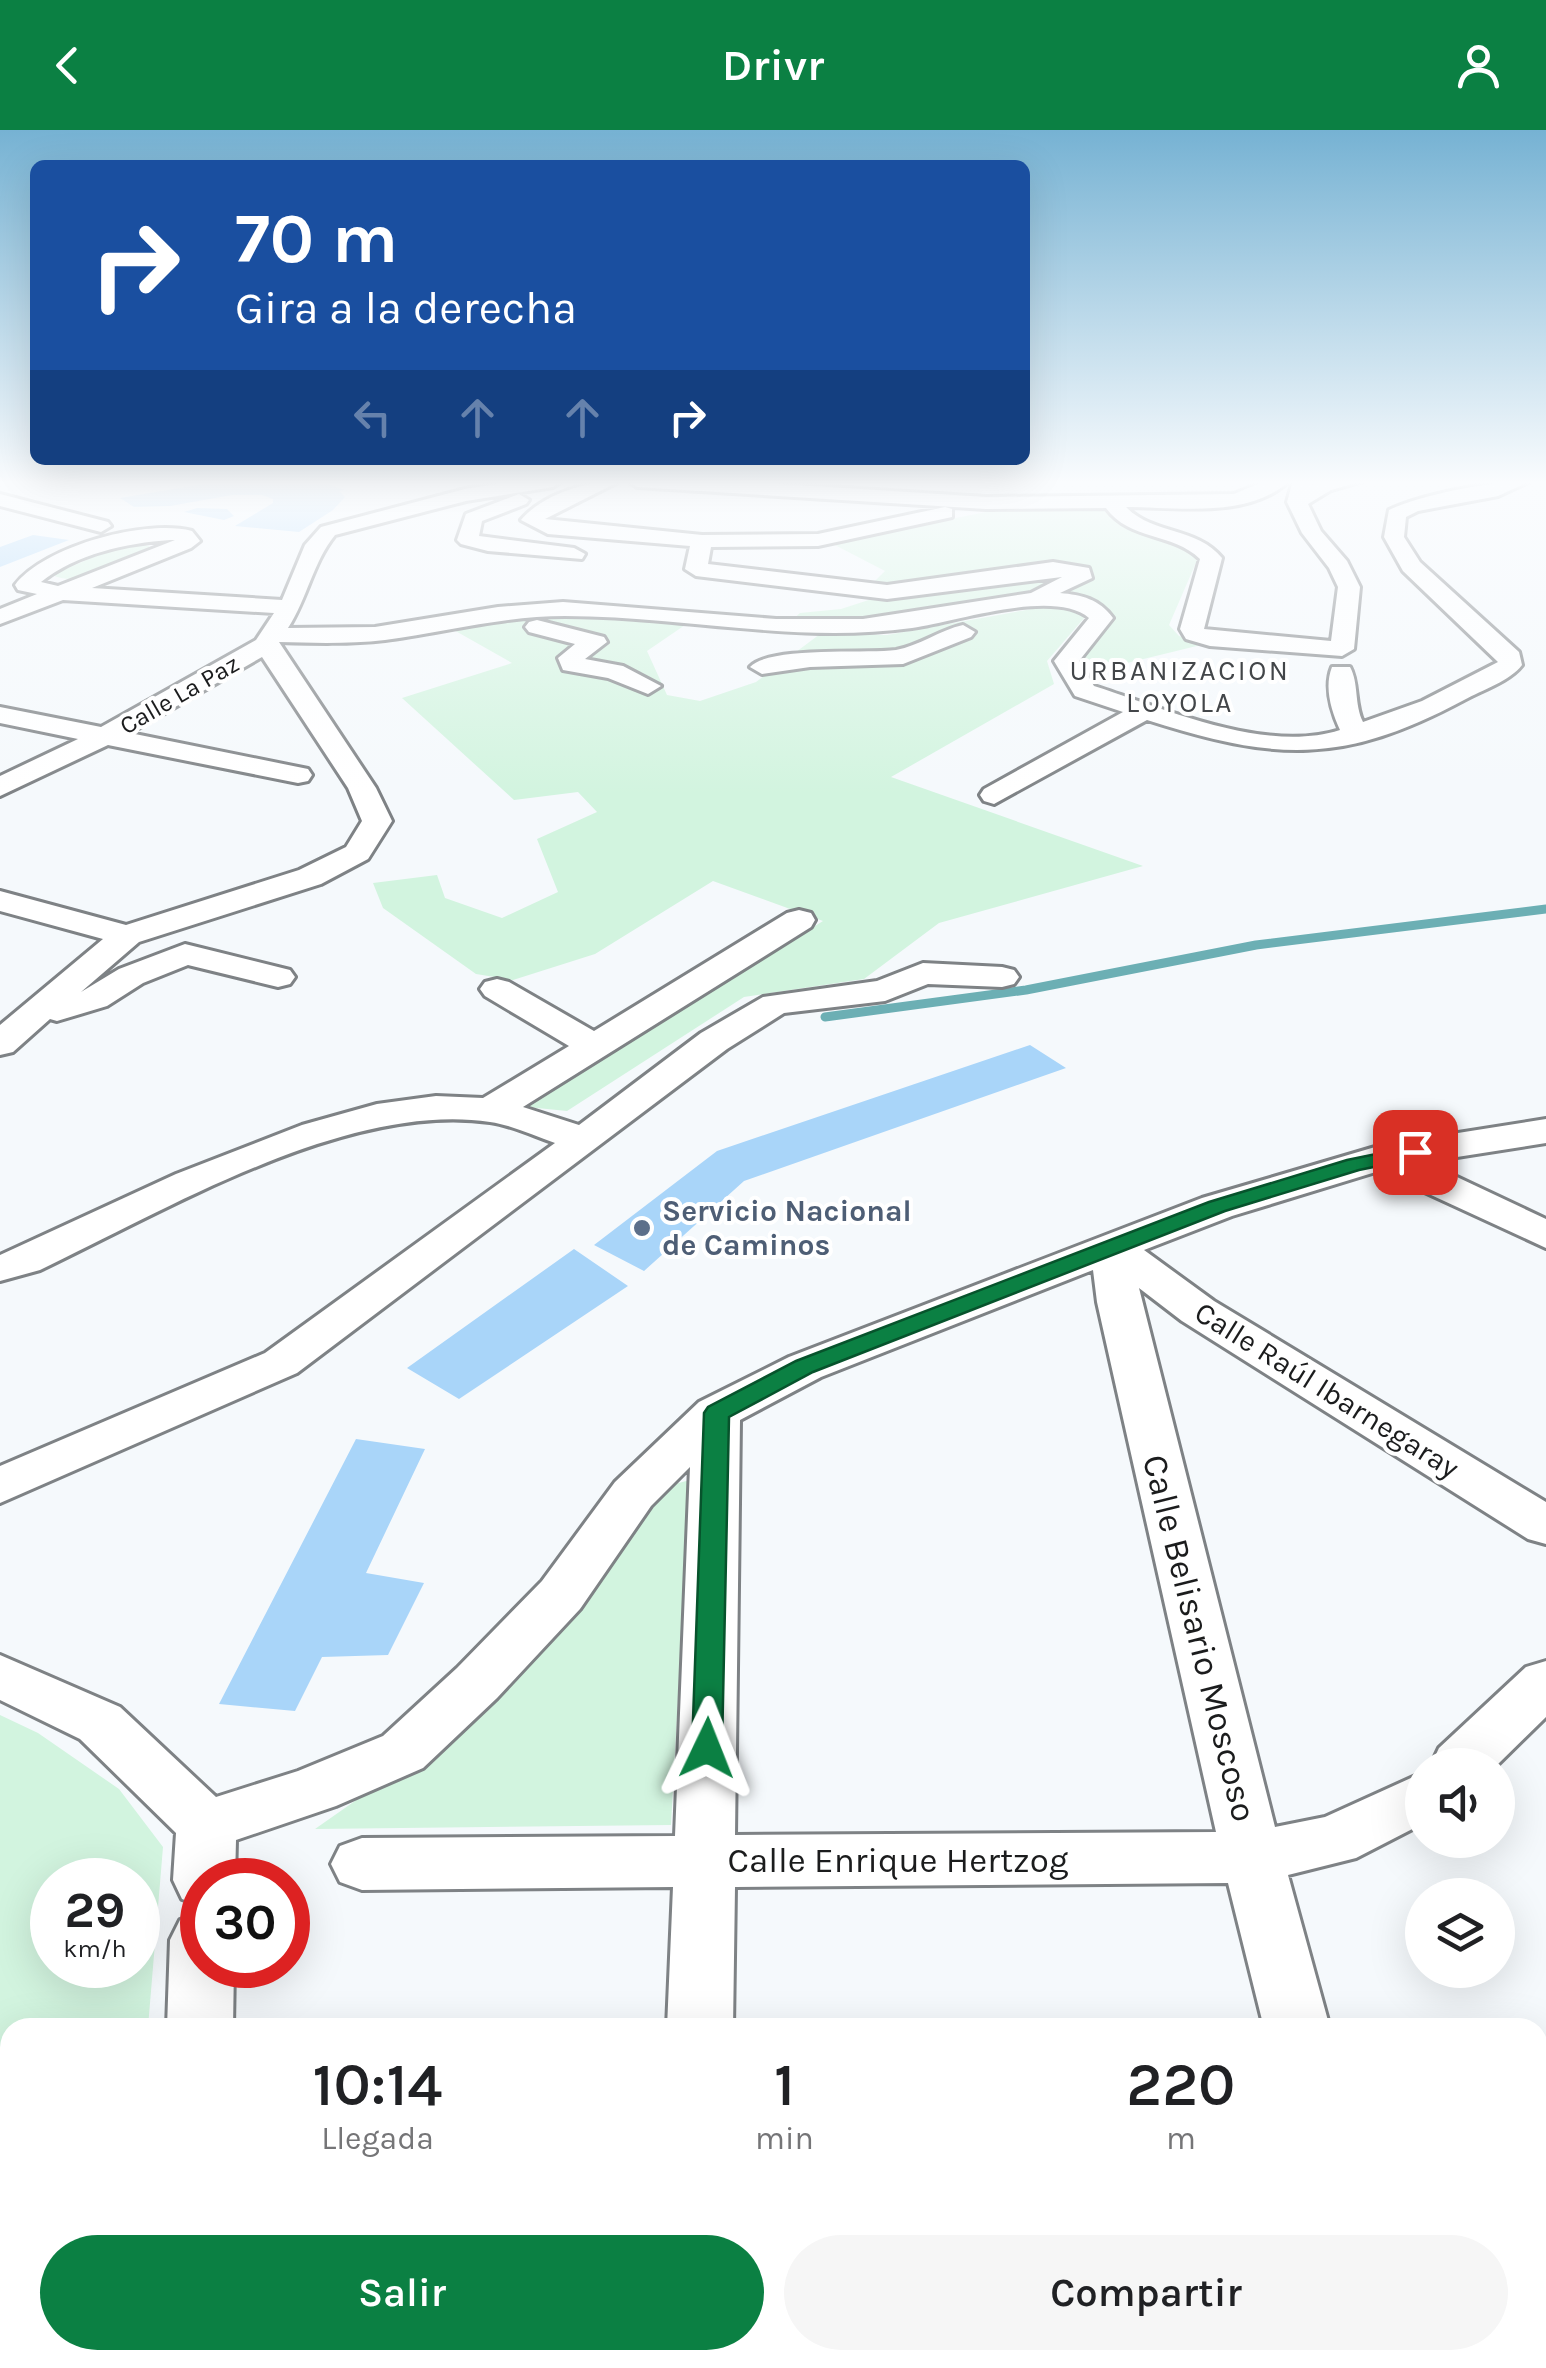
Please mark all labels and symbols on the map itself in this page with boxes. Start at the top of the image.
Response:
street label: Calle La Paz [115,649,244,740]
district label: URBANIZACION LOYOLA [1070,654,1290,719]
pin [1373,1110,1458,1195]
place label: Servicio Nacional de Caminos [662,1193,912,1263]
marker: Servicio Nacional de Caminos [631,1217,653,1239]
street label: Calle Raúl Ibarnegaray [1188,1294,1466,1486]
street label: Calle Belisario Moscoso [1134,1450,1265,1826]
position arrow [655,1696,759,1800]
street label: Calle Enrique Hertzog [727,1840,1069,1881]
speed limit sign: 30 [180,1858,310,1988]

